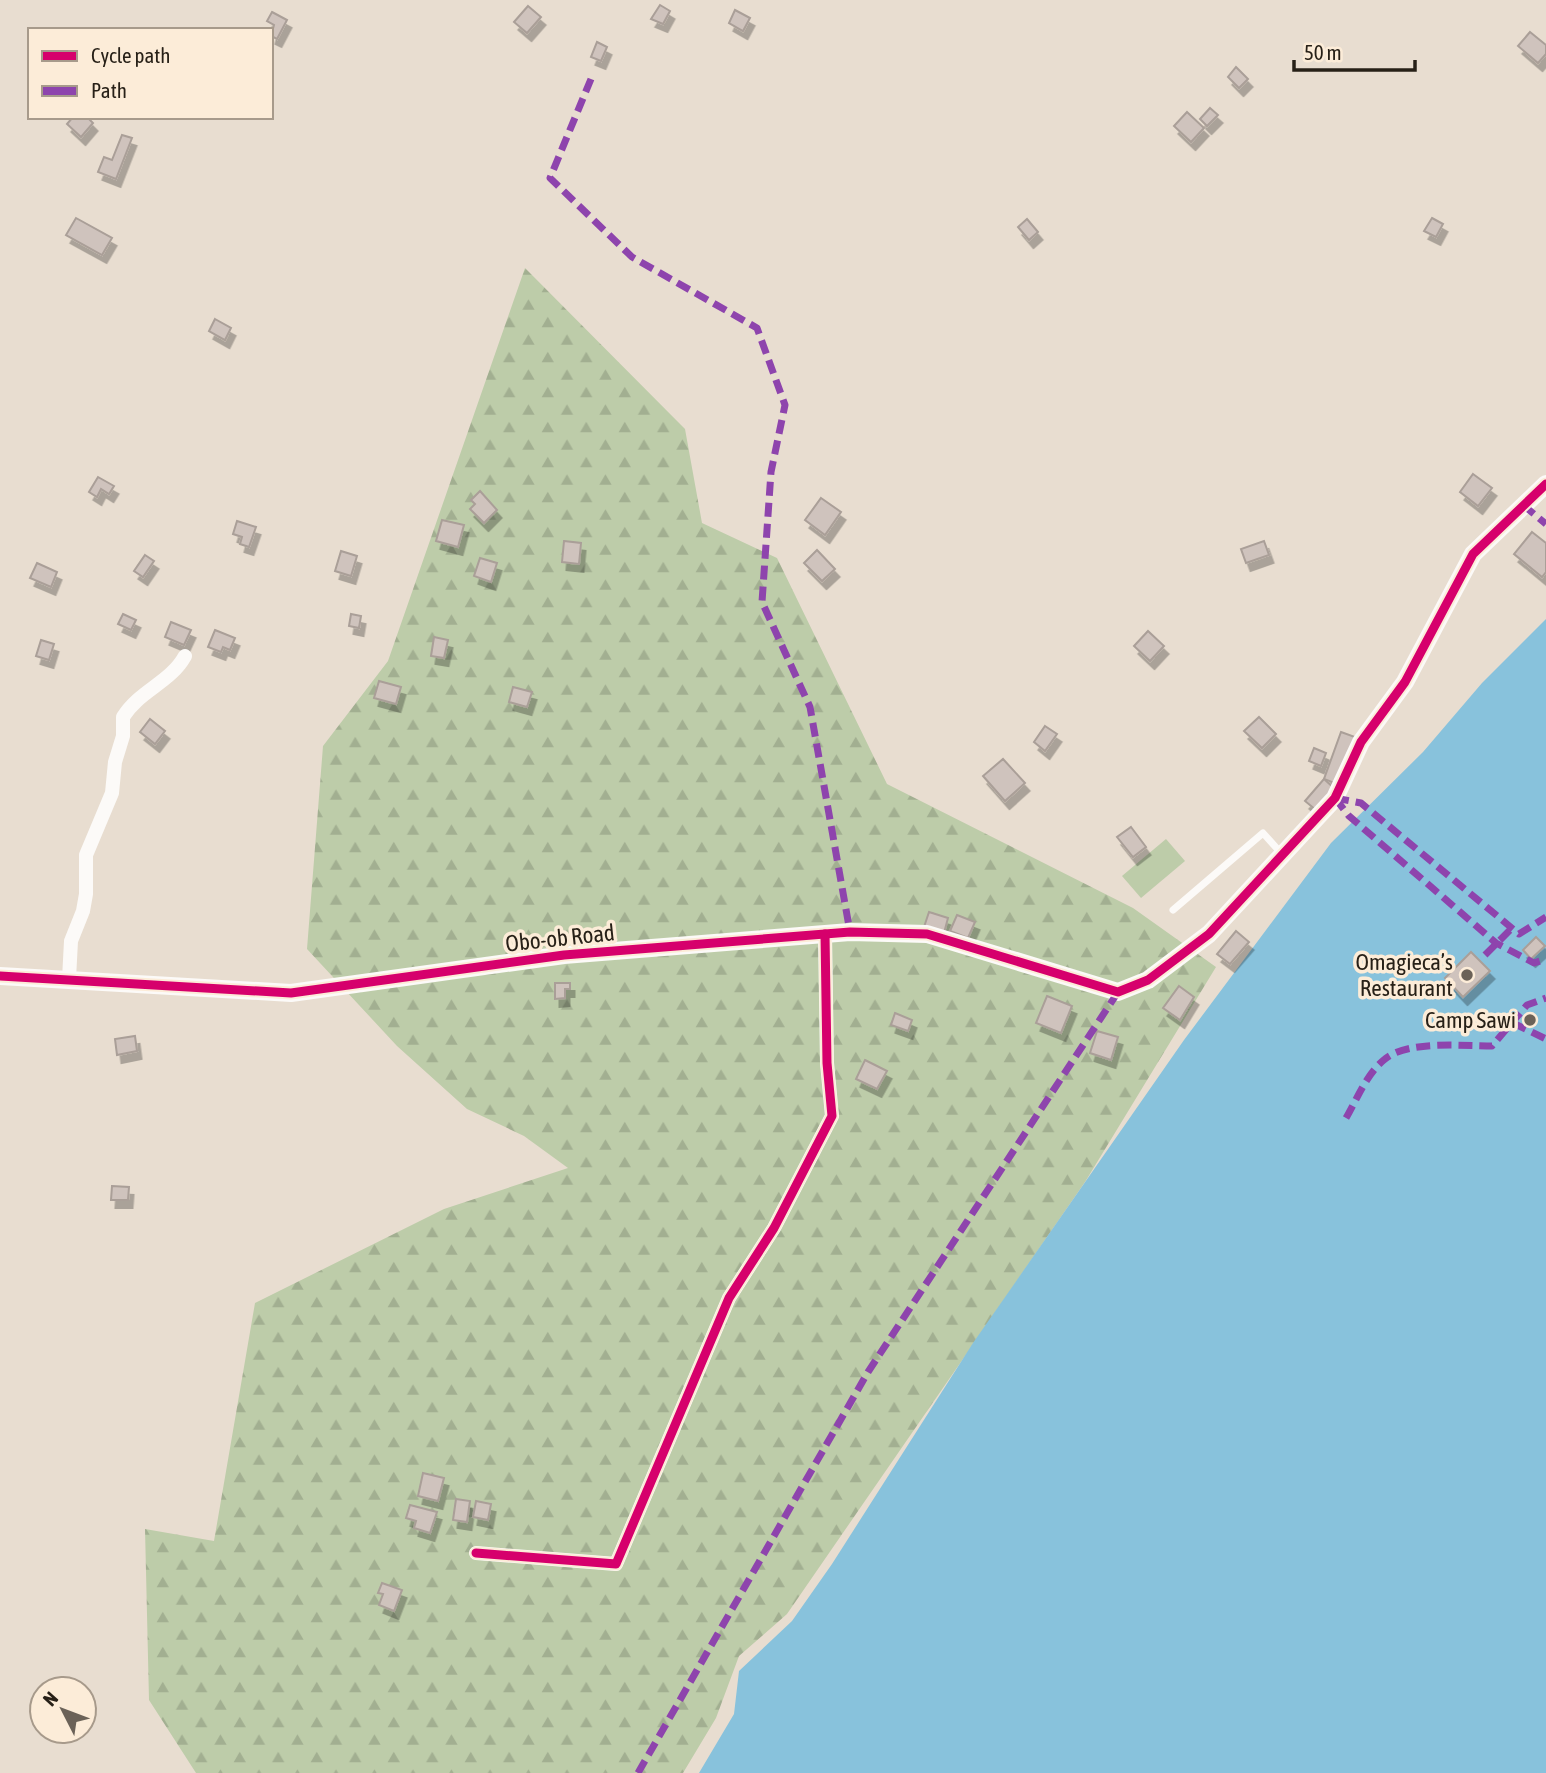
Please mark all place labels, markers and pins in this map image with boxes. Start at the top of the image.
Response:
place label: Omagieca’s Restaurant [1356,949,1453,1001]
marker: Omagieca’s Restaurant [1459,967,1475,983]
place label: Camp Sawi [1425,1007,1516,1033]
marker: Camp Sawi [1522,1012,1538,1028]

